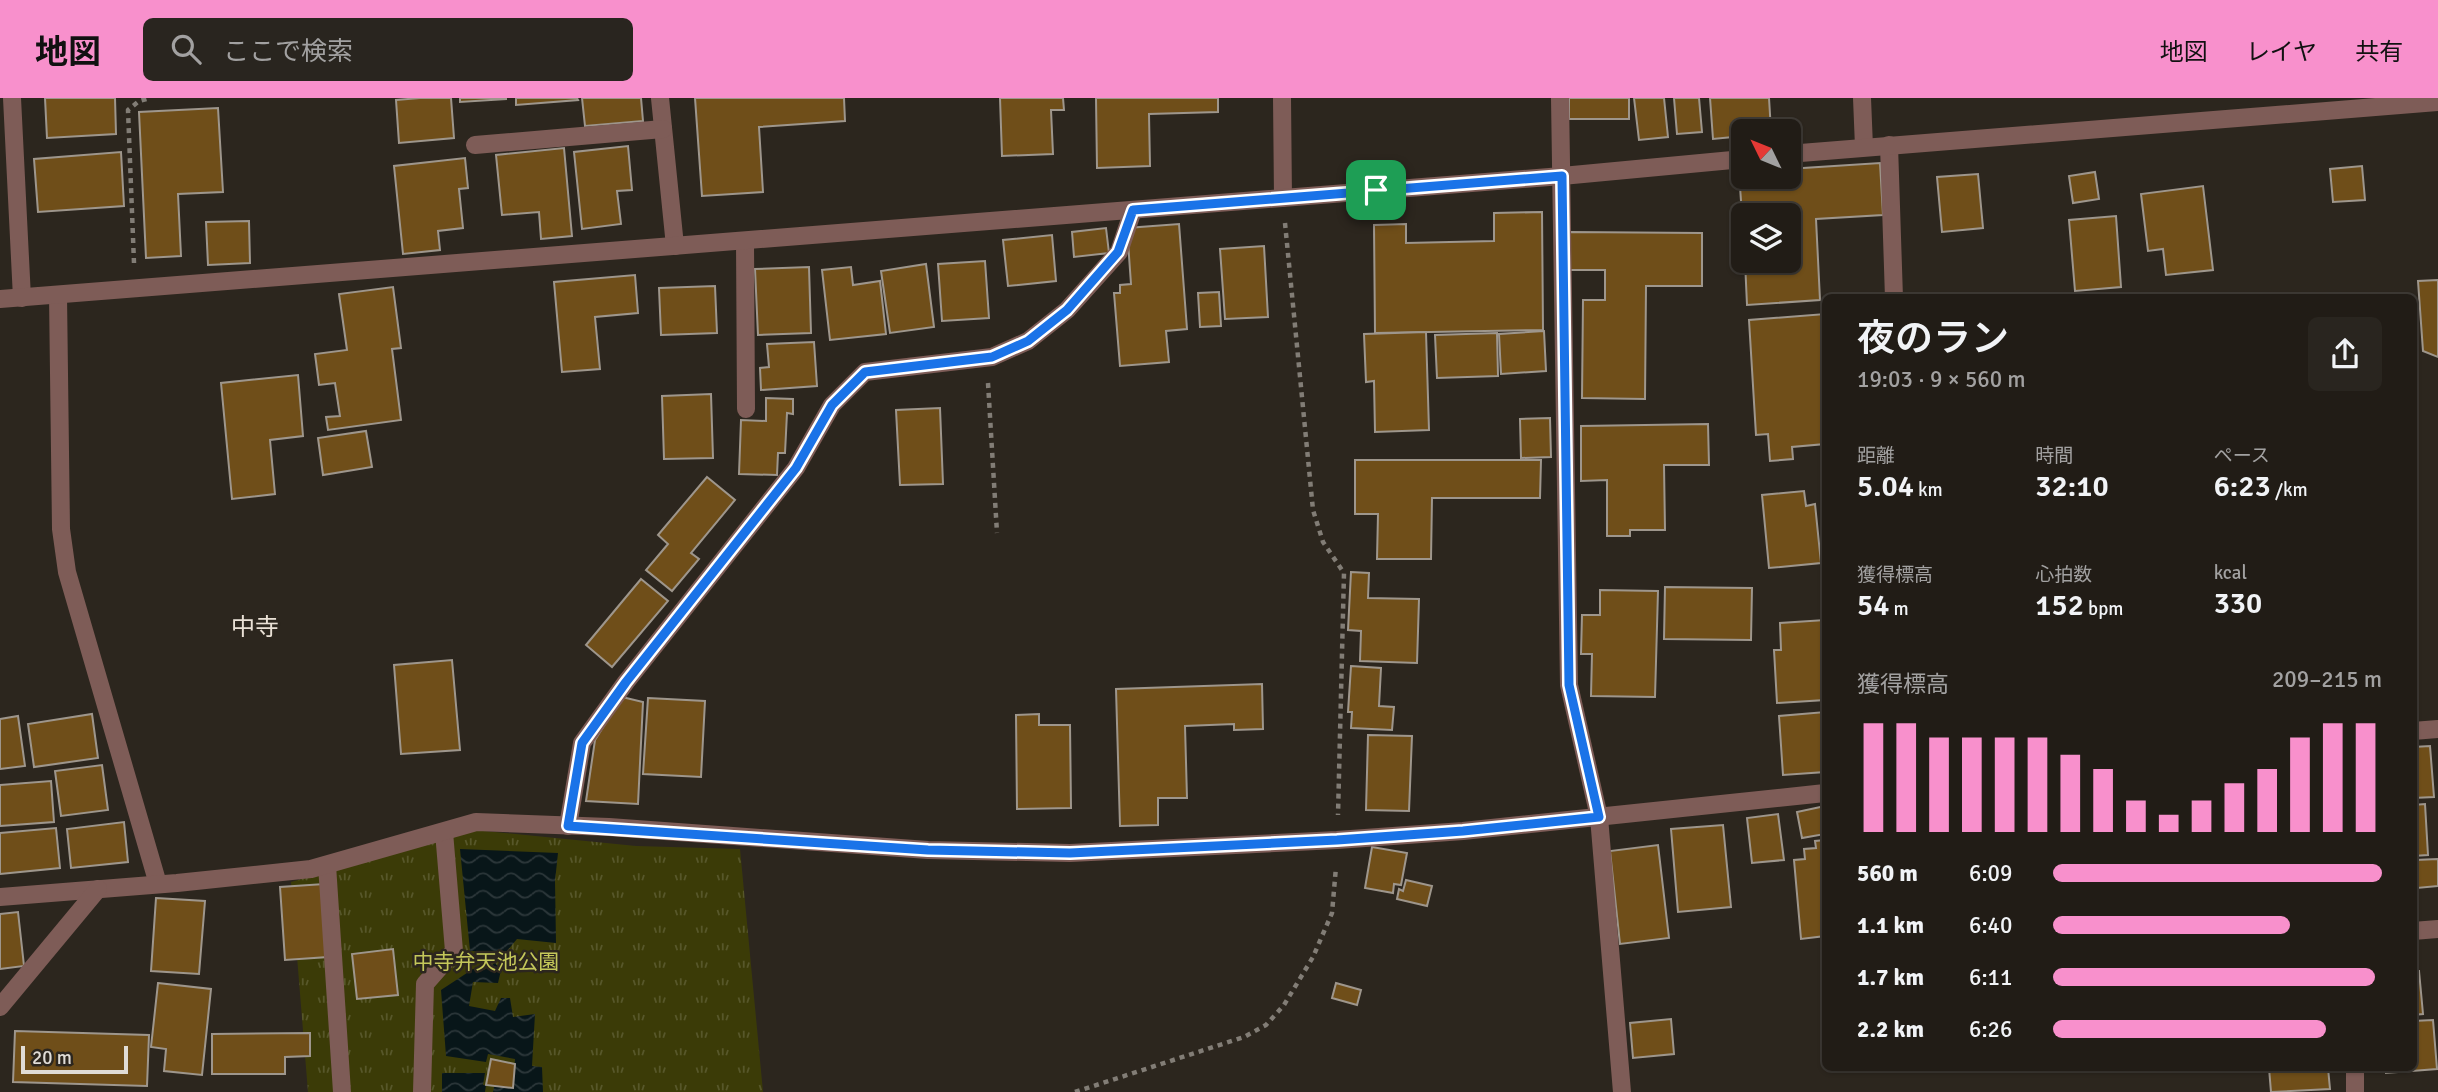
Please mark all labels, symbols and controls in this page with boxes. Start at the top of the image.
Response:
search box [143,18,633,81]
icon: search [167,30,205,68]
text: 地図 [35,32,101,73]
text: ここで検索 [223,36,353,68]
text: 地図 [2160,37,2208,67]
text: レイヤ [2246,37,2317,67]
text: 共有 [2355,37,2403,67]
north arrow [1731,119,1801,189]
map controls [1731,119,1801,273]
pin [1346,160,1406,220]
icon: arrive [1357,171,1395,209]
button: layers [1731,203,1801,273]
text: 夜のラン [1857,315,2009,362]
button: share [2308,317,2382,391]
text: 19:03 · 9 × 560 m [1857,365,2026,394]
text: 距離 [1857,444,1895,468]
text: 時間 [2035,444,2073,468]
text: ペース [2214,444,2270,468]
text: 5.04 [1857,468,1914,505]
text: 32:10 [2035,468,2109,505]
text: 6:23 [2214,468,2271,505]
text: km [1914,478,1943,502]
text: /km [2271,478,2308,502]
text: kcal [2214,561,2247,585]
text: 獲得標高 [1857,563,1933,587]
text: 心拍数 [2035,563,2092,587]
text: 330 [2214,585,2262,622]
text: 54 [1857,587,1889,624]
text: 152 [2035,587,2084,624]
text: m [1889,597,1909,621]
text: bpm [2084,597,2123,621]
district label: 中寺 [231,612,279,642]
text: 209–215 m [2272,665,2382,694]
text: 獲得標高 [1857,670,1949,699]
text: 560 m [1857,859,1918,888]
text: 6:09 [1969,859,2012,888]
text: 1.1 km [1857,911,1924,940]
text: 6:40 [1969,911,2012,940]
park label: 中寺弁天池公園 [413,949,560,975]
text: 1.7 km [1857,963,1924,992]
text: 6:11 [1969,963,2012,992]
text: 2.2 km [1857,1015,1924,1044]
text: 6:26 [1969,1015,2012,1044]
scale bar [21,1043,128,1075]
text: 20 m [32,1046,72,1070]

